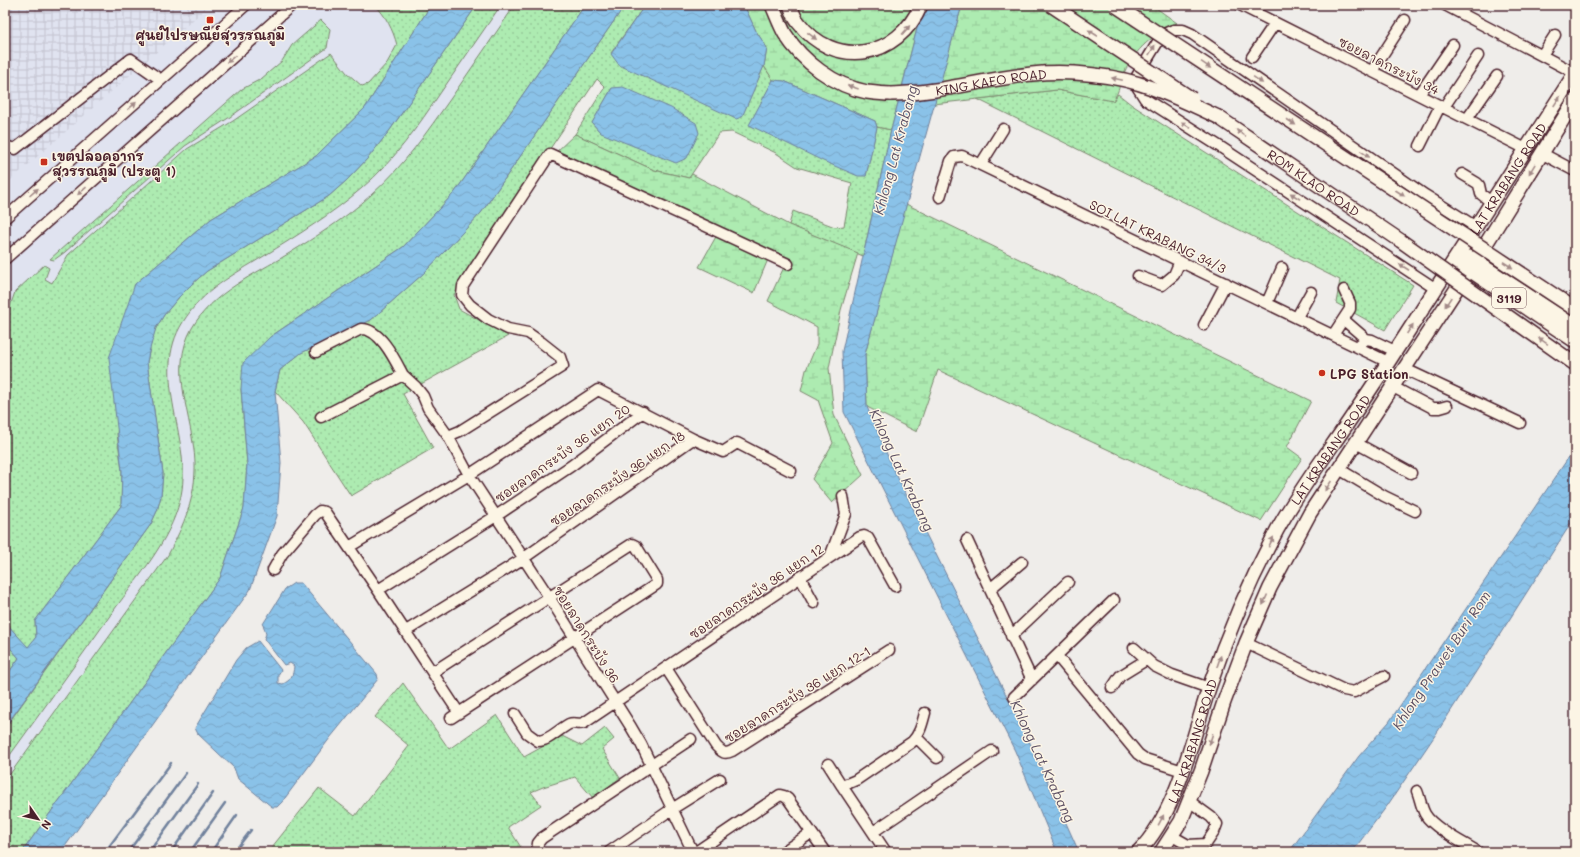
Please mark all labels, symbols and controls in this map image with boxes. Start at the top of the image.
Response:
marker: ศูนย์ไปรษณีย์สุวรรณภูมิ [205,15,215,25]
one-way arrow [901,24,910,35]
place label: ศูนย์ไปรษณีย์สุวรรณภูมิ [135,25,285,47]
one-way arrow [1088,29,1098,37]
one-way arrow [807,32,818,40]
street label: ซอยลาดกระบัง 34 [1336,32,1443,98]
one-way arrow [1149,44,1156,56]
one-way arrow [226,54,237,63]
one-way arrow [1200,62,1212,69]
street label: KING KAEO ROAD [934,64,1047,98]
one-way arrow [1110,76,1123,82]
one-way arrow [1252,76,1263,84]
water label: Khlong Lat Krabang [869,83,921,217]
one-way arrow [847,84,859,90]
one-way arrow [1553,96,1561,106]
one-way arrow [127,102,136,111]
one-way arrow [1286,118,1296,126]
street label: LAT KRABANG ROAD [1465,119,1549,237]
one-way arrow [1180,121,1192,128]
one-way arrow [1236,129,1246,137]
street label: ROM KLAO ROAD [1265,145,1364,219]
place label: เขตปลอดอากร สุวรรณภูมิ (ประตู 1) [52,147,176,183]
one-way arrow [1360,150,1370,158]
marker: เขตปลอดอากร สุวรรณภูมิ (ประตู 1) [39,157,49,167]
one-way arrow [1528,163,1535,175]
one-way arrow [77,186,86,195]
one-way arrow [29,187,39,197]
one-way arrow [1394,190,1406,197]
one-way arrow [1289,192,1301,199]
street label: SOI LAT KRABANG 34/3 [1087,195,1230,277]
one-way arrow [1503,261,1514,269]
one-way arrow [1399,263,1409,271]
road number: 3119 [1492,288,1526,308]
one-way arrow [1444,297,1451,308]
one-way arrow [1406,324,1414,335]
one-way arrow [1538,337,1548,345]
place label: LPG Station [1330,365,1409,382]
marker: LPG Station [1317,368,1327,378]
street label: LAT KRABANG ROAD [1286,391,1373,507]
street label: ซอยลาดกระบัง 36 แยก 20 [491,400,633,506]
water label: Khlong Lat Krabang [865,406,939,534]
street label: ซอยลาดกระบัง 36 แยก 18 [546,426,688,530]
one-way arrow [1324,481,1332,491]
one-way arrow [1268,536,1275,548]
street label: ซอยลาดกระบัง 36 แยก 12 [686,540,826,642]
street label: ซอยลาดกระบัง 36 [550,582,624,686]
water label: Khlong Prawet Buri Rom [1387,587,1495,733]
one-way arrow [1262,594,1268,605]
street label: ซอยลาดกระบัง 36 แยก 12-1 [720,642,874,746]
one-way arrow [1216,654,1222,666]
street label: LAT KRABANG ROAD [1163,676,1220,805]
water label: Khlong Lat Krabang [1006,697,1080,825]
one-way arrow [1208,733,1214,745]
north arrow [18,799,58,839]
one-way arrow [1157,814,1164,826]
text: N [38,817,55,833]

